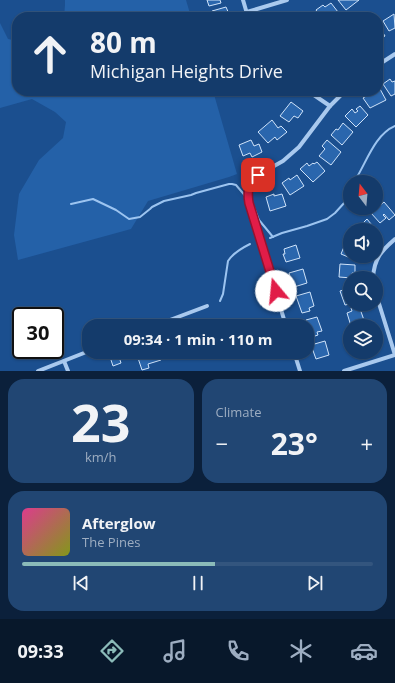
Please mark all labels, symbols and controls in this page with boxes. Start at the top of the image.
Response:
text: 80 m [90,23,157,61]
icon: ahead [24,28,76,80]
text: Michigan Heights Drive [90,59,283,83]
pin [241,158,275,192]
icon: arrive [247,164,269,186]
north arrow [343,175,383,215]
map controls [343,175,383,359]
button: sound [343,223,383,263]
position arrow [255,270,297,312]
button: search [343,271,383,311]
speed limit sign: 30 [12,307,64,359]
button: layers [343,319,383,359]
text: 09:34 · 1 min · 110 m [124,329,272,349]
text: 23 [71,386,130,457]
text: Climate [216,403,261,421]
text: 23° [271,423,318,464]
text: − [216,428,228,458]
text: + [360,428,373,458]
text: km/h [85,448,117,466]
text: Afterglow [82,513,156,533]
text: The Pines [82,533,140,551]
icon: previous [70,572,92,594]
icon: pause [187,572,209,594]
icon: next [304,572,326,594]
icon: directions [98,637,126,665]
icon: music [161,637,189,665]
icon: phone [224,637,252,665]
icon: climate [287,637,315,665]
icon: car [350,637,378,665]
text: 09:33 [17,639,64,663]

